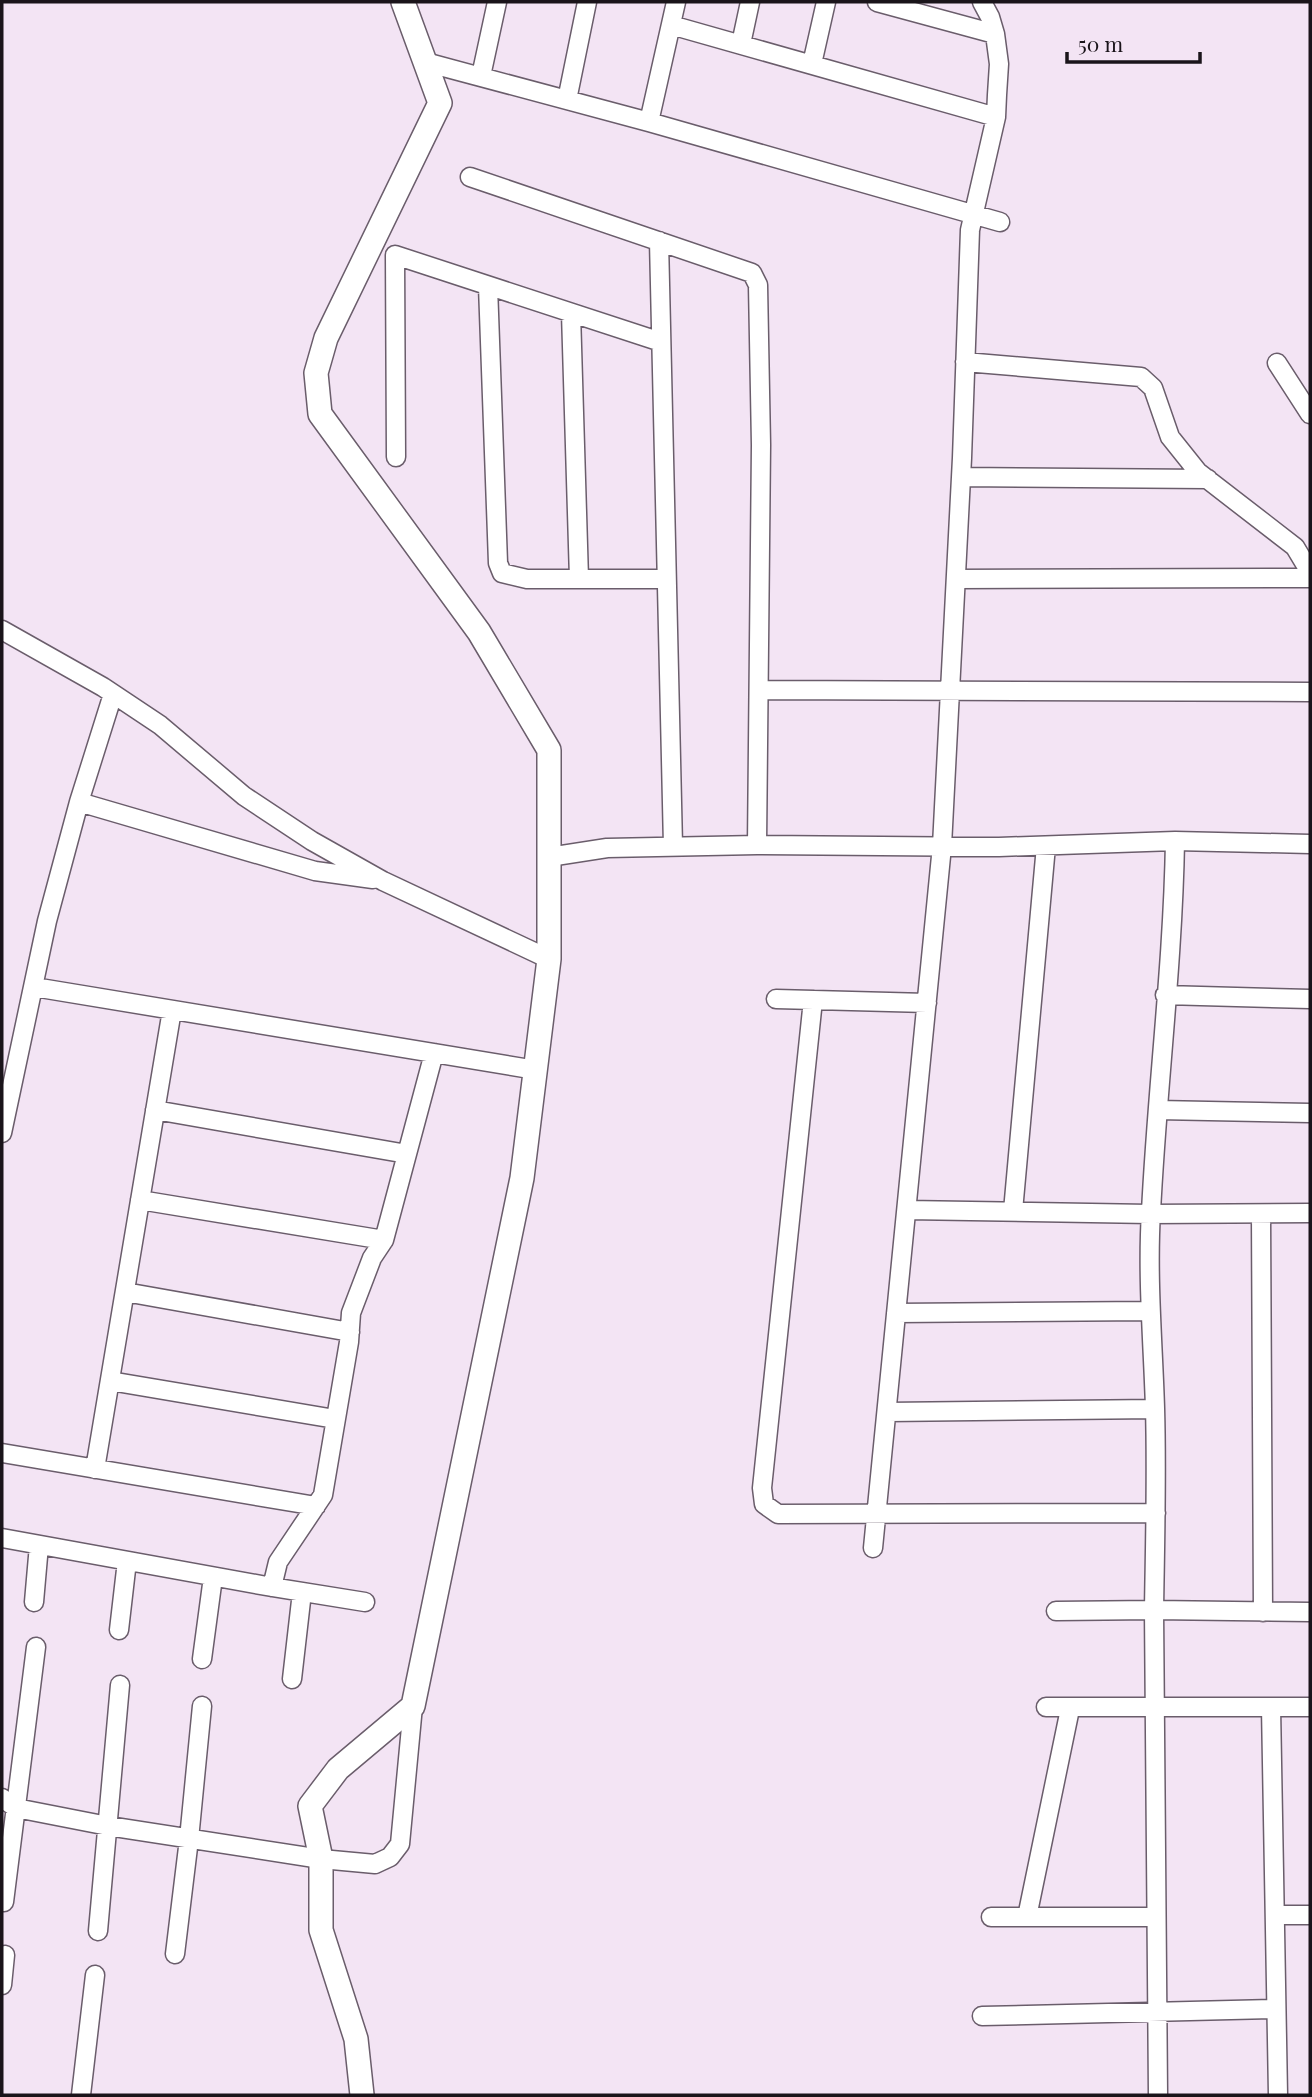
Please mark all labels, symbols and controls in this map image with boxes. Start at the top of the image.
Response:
scale bar [1067,21,1200,65]
text: 50 m [1078,29,1124,57]

